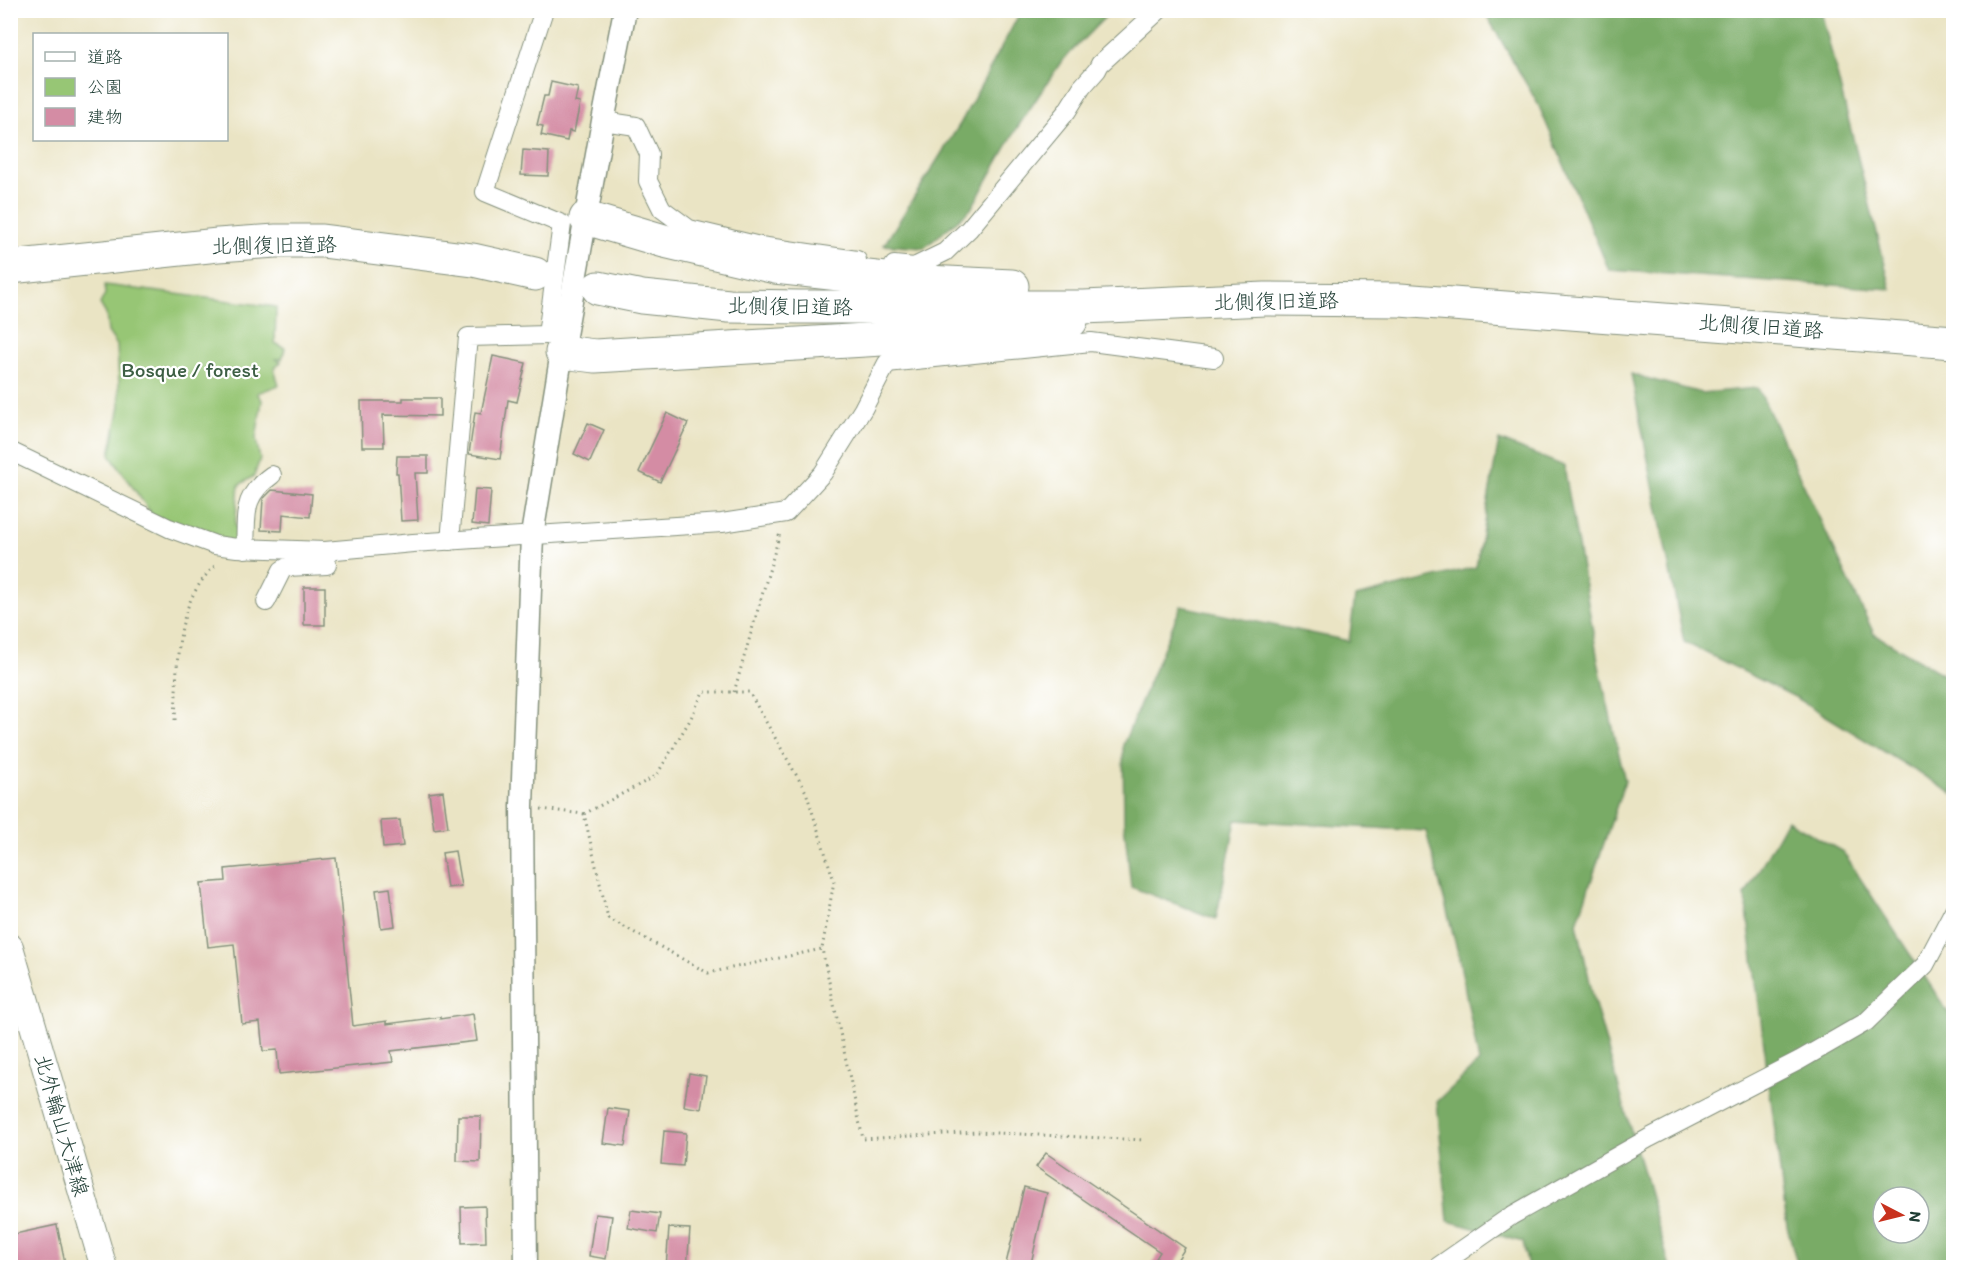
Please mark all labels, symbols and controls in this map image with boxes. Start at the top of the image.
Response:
legend [33,33,228,141]
text: 道路 [87,46,123,68]
text: 公園 [87,76,123,98]
text: 建物 [87,106,123,128]
street label: 北側復旧道路 [211,231,337,259]
street label: 北側復旧道路 [1213,287,1339,315]
street label: 北側復旧道路 [727,292,853,320]
street label: 北側復旧道路 [1697,309,1825,343]
park label: Bosque / forest [121,357,259,382]
street label: 北外輪山大津線 [30,1051,94,1199]
north arrow [1871,1185,1931,1245]
text: N [1905,1210,1925,1223]

